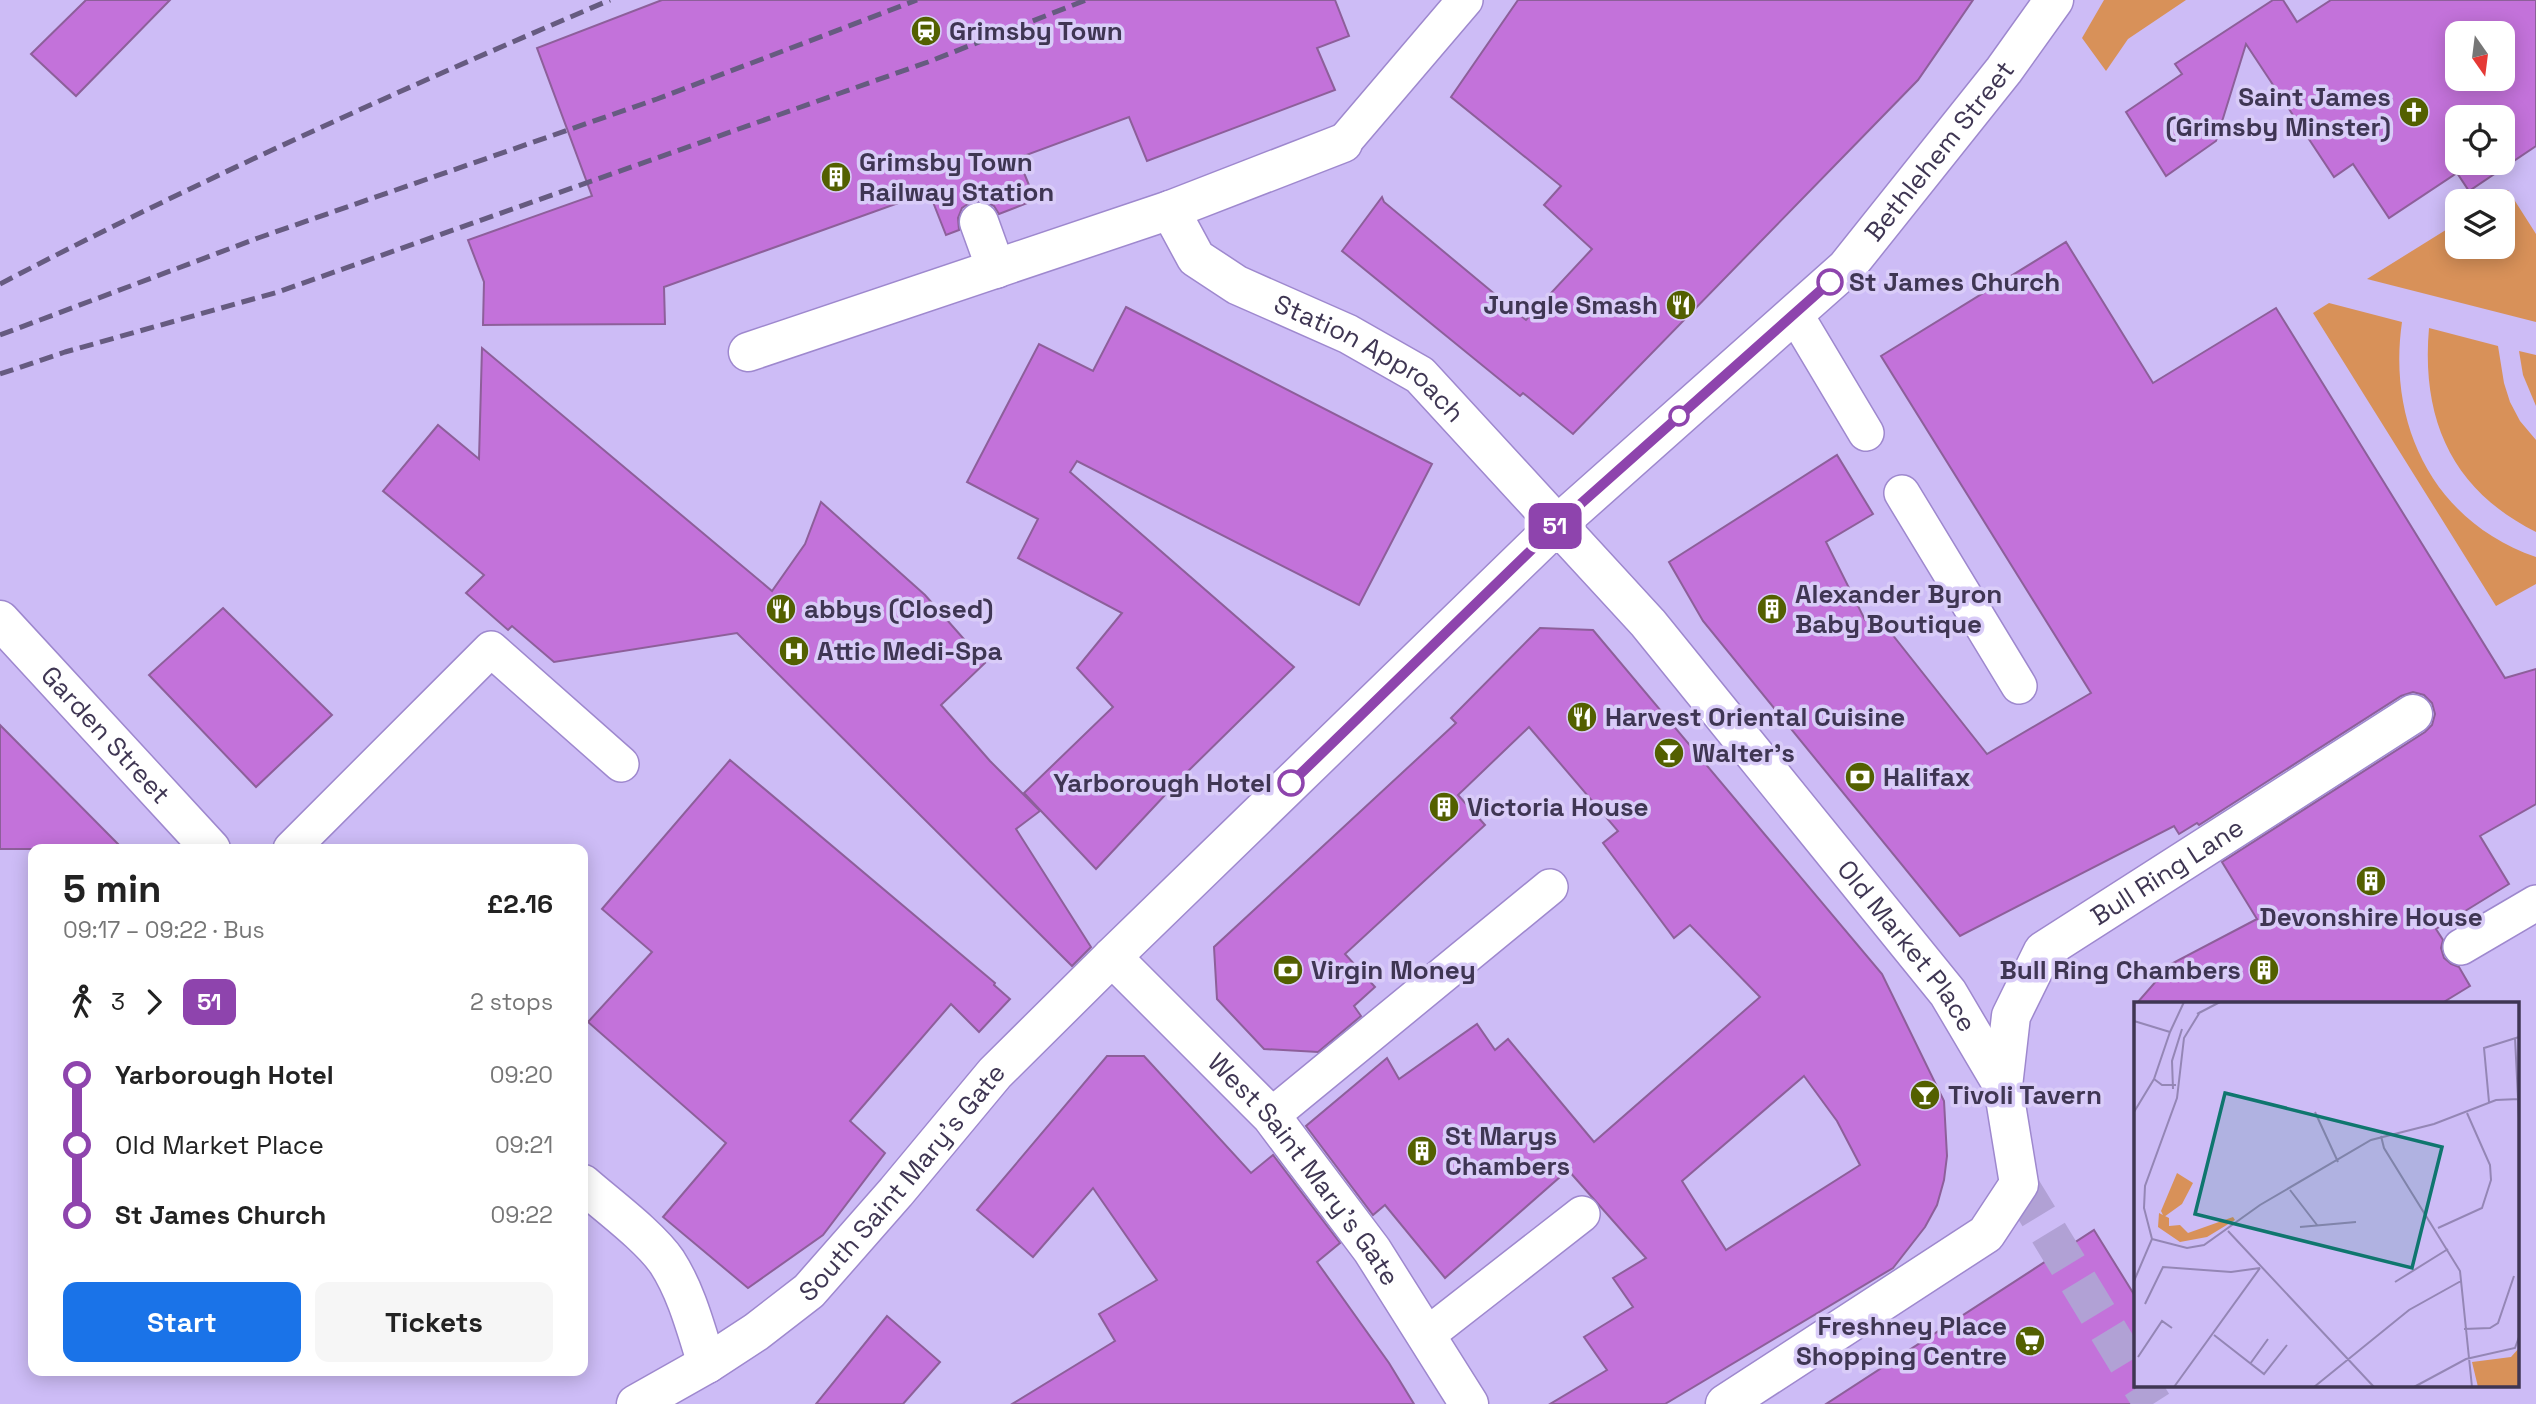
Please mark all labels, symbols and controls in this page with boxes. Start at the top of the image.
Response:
station icon: Grimsby Town [909,14,943,48]
place label: Grimsby Town [949,14,1123,48]
north arrow [2445,21,2515,91]
map controls [2445,21,2515,259]
street label: Bethlehem Street [1857,54,2022,248]
place label: Saint James (Grimsby Minster) [2165,80,2391,144]
church icon: Saint James (Grimsby Minster) [2397,95,2431,129]
button: locate [2445,105,2515,175]
place label: Grimsby Town Railway Station [859,145,1054,209]
building icon: Grimsby Town Railway Station [819,160,853,194]
button: layers [2445,189,2515,259]
place label: St James Church [1849,265,2060,299]
marker: St James Church [1817,269,1843,295]
street label: Station Approach [1269,287,1472,429]
place label: Jungle Smash [1483,288,1658,322]
restaurant icon: Jungle Smash [1664,288,1698,322]
unlabelled marker [1669,406,1689,426]
line badge: 51 [1524,503,1586,549]
text: 51 [1543,510,1567,541]
place label: Alexander Byron Baby Boutique [1795,577,2002,641]
restaurant icon: abbys (Closed) [764,592,798,626]
place label: abbys (Closed) [804,592,993,626]
building icon: Alexander Byron Baby Boutique [1755,592,1789,626]
hospital icon: Attic Medi-Spa [777,634,811,668]
place label: Attic Medi-Spa [817,634,1003,668]
street label: Garden Street [34,659,178,811]
restaurant icon: Harvest Oriental Cuisine [1565,700,1599,734]
place label: Harvest Oriental Cuisine [1605,700,1905,734]
bar icon: Walter's [1652,736,1686,770]
place label: Walter's [1692,736,1795,770]
bank icon: Halifax [1843,760,1877,794]
place label: Halifax [1883,760,1970,794]
place label: Yarborough Hotel [1053,766,1272,800]
marker: Yarborough Hotel [1278,770,1304,796]
building icon: Victoria House [1427,790,1461,824]
place label: Victoria House [1467,790,1649,824]
street label: Bull Ring Lane [2084,810,2250,933]
street label: Old Market Place [1830,853,1984,1038]
building icon: Devonshire House [2354,864,2388,898]
text: 5 min [63,865,161,913]
text: £2.16 [487,887,553,921]
place label: Devonshire House [2259,900,2483,934]
text: 09:17 – 09:22 · Bus [63,915,265,945]
bank icon: Virgin Money [1271,953,1305,987]
place label: Virgin Money [1311,953,1476,987]
place label: Bull Ring Chambers [2000,953,2241,987]
building icon: Bull Ring Chambers [2247,953,2281,987]
icon: walk [63,983,101,1021]
icon: forward [135,983,173,1021]
text: 51 [197,986,222,1017]
text: 3 [111,987,125,1017]
text: 2 stops [470,987,553,1017]
inset map [2134,1002,2518,1386]
street label: West Saint Mary's Gate [1201,1046,1407,1292]
street label: South Saint Mary's Gate [792,1056,1013,1309]
text: Yarborough Hotel [115,1058,334,1092]
text: 09:20 [490,1060,553,1090]
bar icon: Tivoli Tavern [1908,1078,1942,1112]
place label: Tivoli Tavern [1948,1078,2102,1112]
place label: St Marys Chambers [1445,1119,1570,1183]
text: Old Market Place [115,1128,324,1162]
text: 09:21 [495,1130,553,1160]
building icon: St Marys Chambers [1405,1134,1439,1168]
text: St James Church [115,1198,326,1232]
text: 09:22 [491,1200,553,1230]
button: Start [63,1282,301,1362]
button: Tickets [315,1282,553,1362]
place label: Freshney Place Shopping Centre [1796,1309,2007,1373]
supermarket icon: Freshney Place Shopping Centre [2013,1324,2047,1358]

